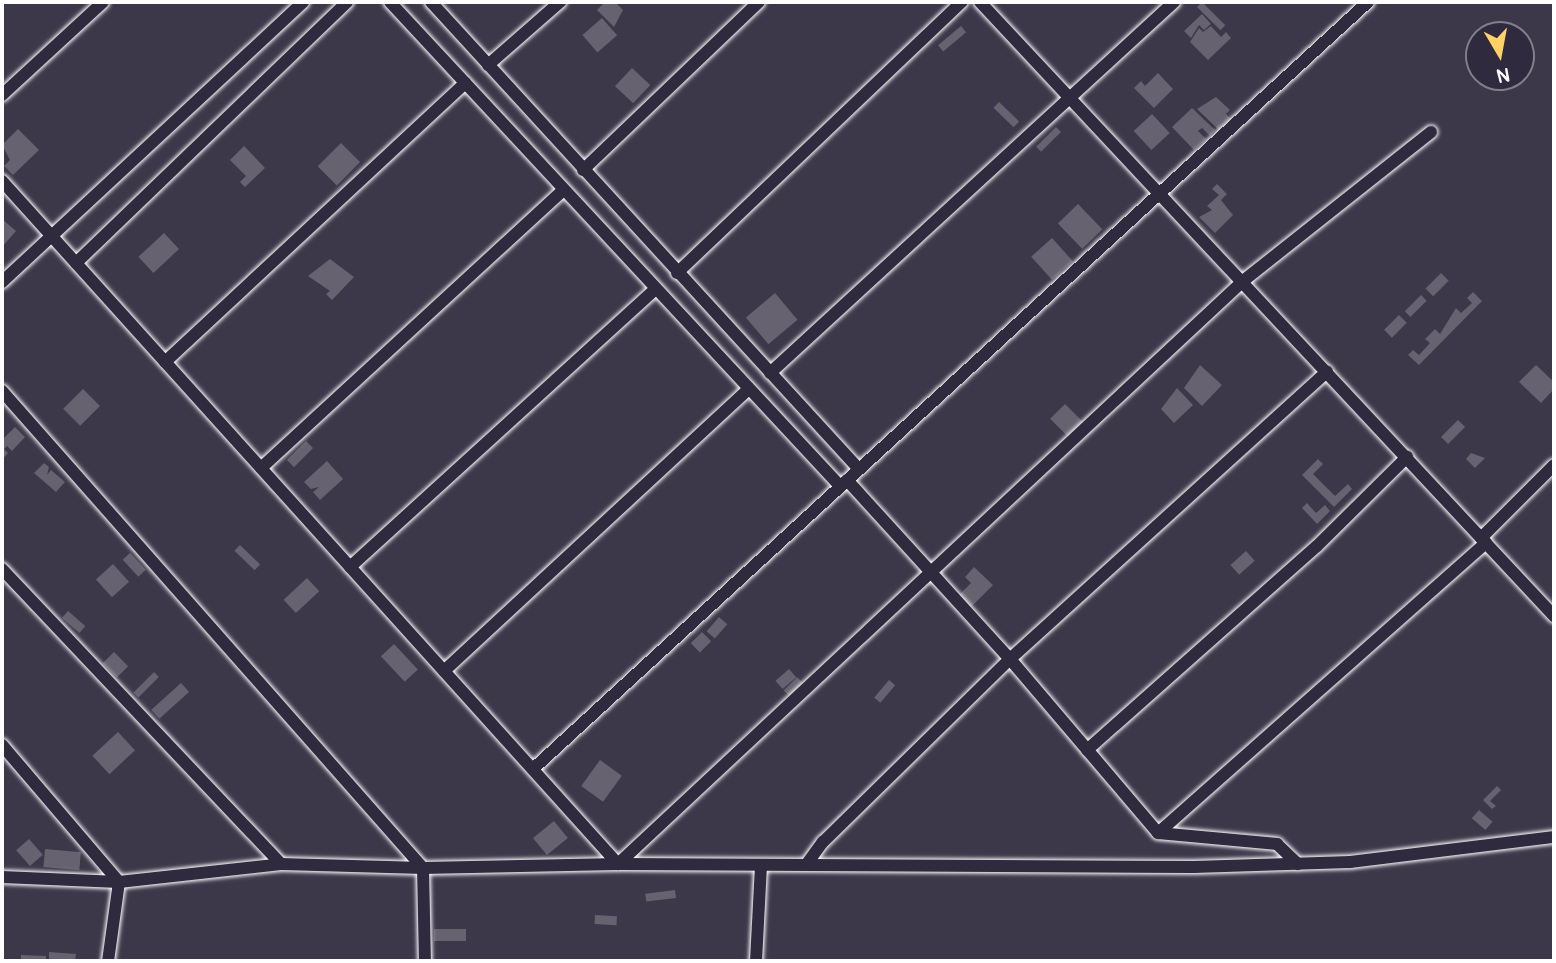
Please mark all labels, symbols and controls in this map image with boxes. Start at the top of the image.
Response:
north arrow [1465,21,1535,91]
text: N [1495,62,1512,88]

